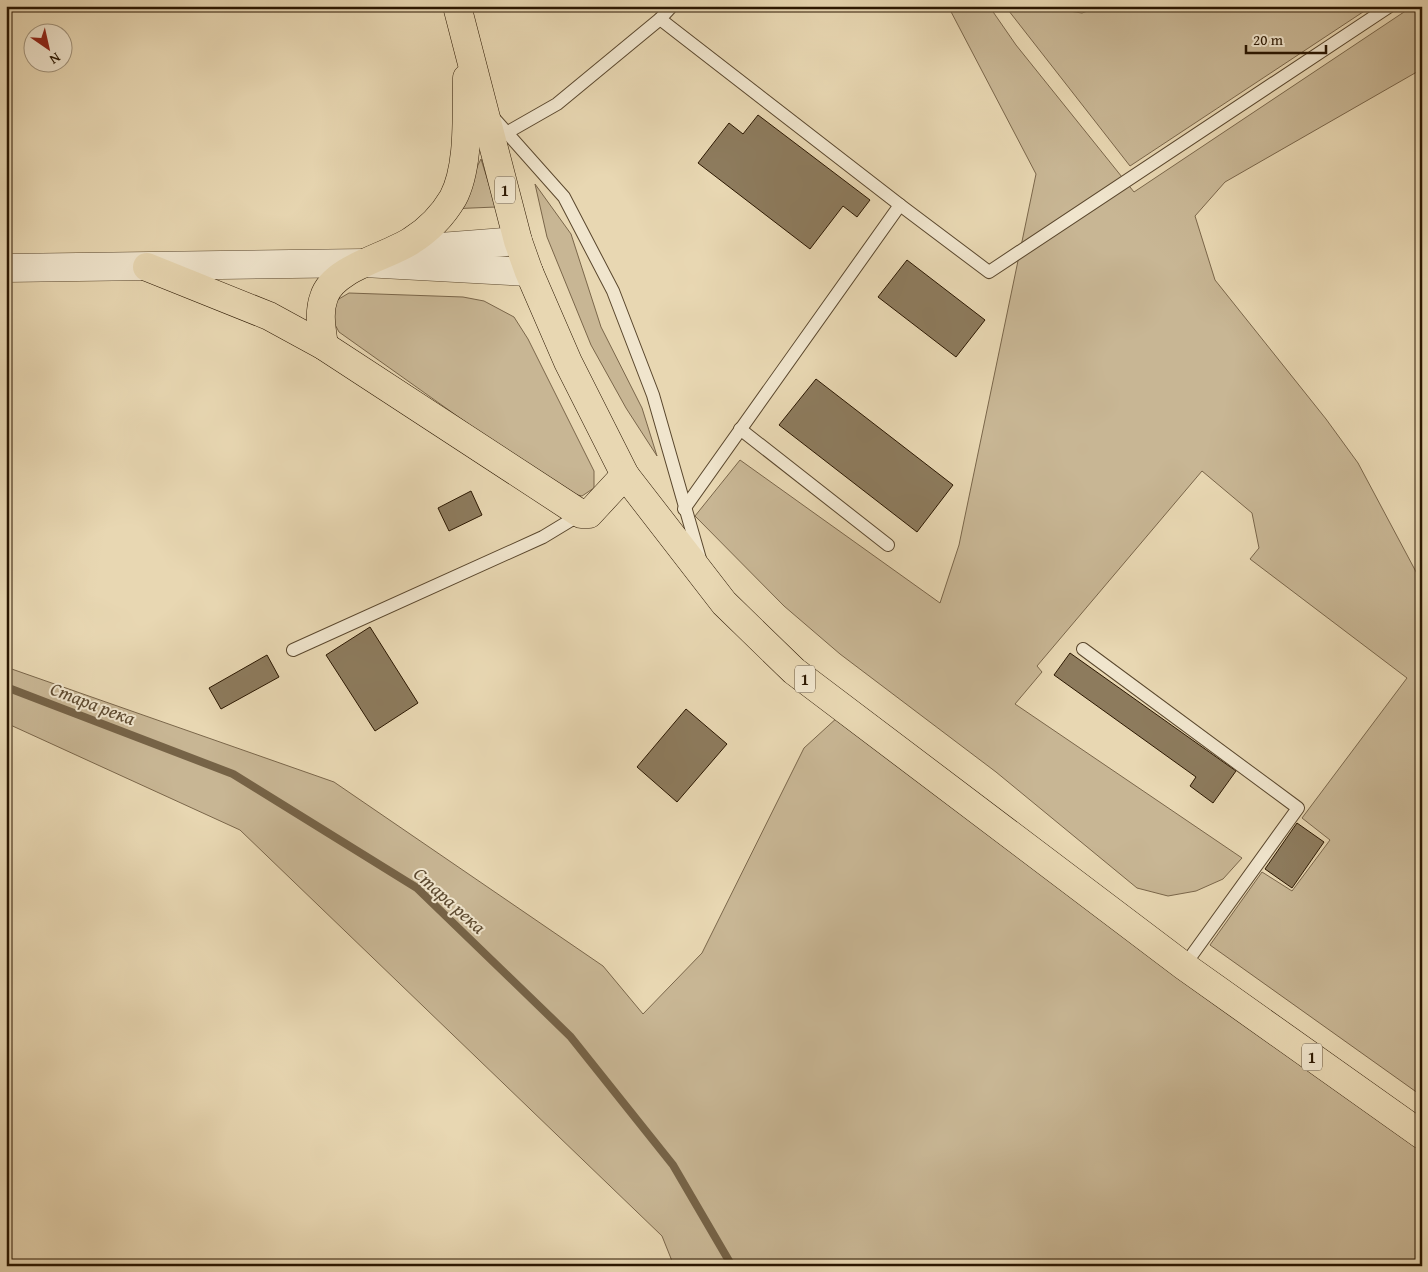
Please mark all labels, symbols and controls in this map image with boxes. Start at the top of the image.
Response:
north arrow [22,22,72,72]
scale bar [1246,22,1326,54]
text: 20 m [1253,29,1284,50]
text: N [45,48,65,70]
road number: 1 [495,176,515,204]
road number: 1 [795,666,815,692]
water label: Стара река [47,674,140,732]
water label: Стара река [408,860,493,940]
road number: 1 [1302,1044,1322,1070]

